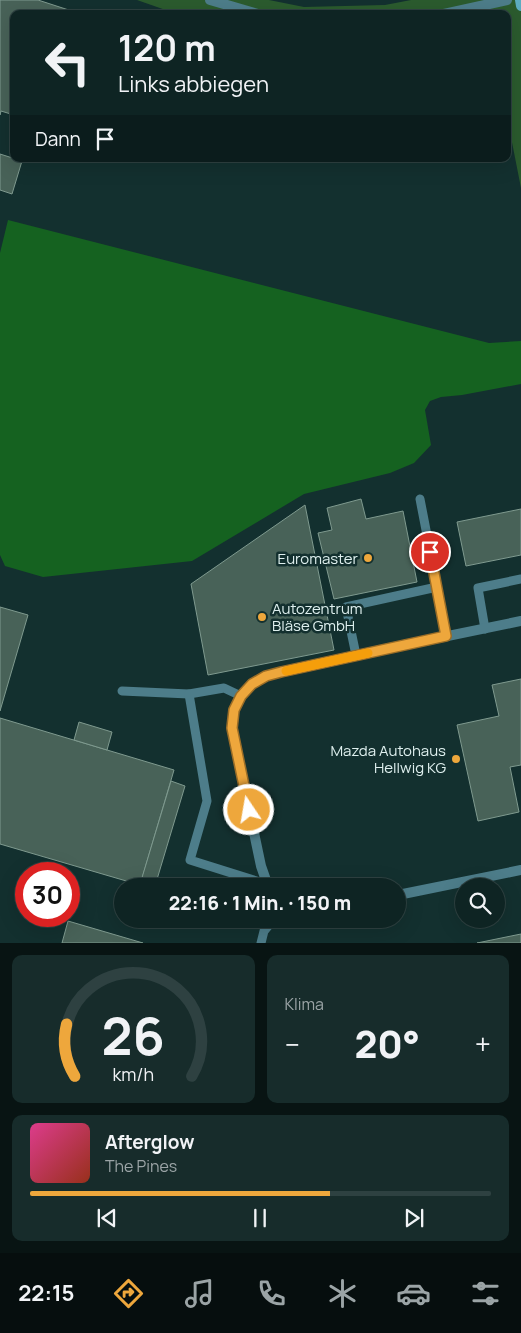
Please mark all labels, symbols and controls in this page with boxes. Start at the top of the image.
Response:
text: 120 m [118,24,216,72]
icon: left [35,30,100,95]
text: Links abbiegen [118,69,269,99]
icon: arrive [91,125,119,153]
text: Dann [35,126,81,152]
pin [409,531,451,573]
icon: arrive [416,538,444,566]
place label: Euromaster [278,548,359,569]
marker: Euromaster [362,552,374,564]
place label: Autozentrum Bläse GmbH [272,598,363,636]
marker: Autozentrum Bläse GmbH [256,611,268,623]
place label: Mazda Autohaus Hellwig KG [330,740,446,778]
marker: Mazda Autohaus Hellwig KG [450,753,462,765]
position arrow [222,783,274,835]
speed limit sign: 30 [15,862,80,927]
map controls [455,878,505,928]
button: search [455,878,505,928]
text: 22:16 · 1 Min. · 150 m [169,890,351,916]
text: Klima [285,993,324,1015]
text: 26 [102,1000,165,1071]
text: 20° [354,1017,420,1069]
text: − [285,1025,300,1063]
text: + [475,1025,491,1063]
text: km/h [112,1062,154,1086]
text: Afterglow [105,1129,194,1155]
text: The Pines [105,1155,177,1177]
icon: previous [93,1204,121,1232]
icon: pause [246,1204,274,1232]
icon: next [400,1204,428,1232]
icon: directions [111,1276,146,1311]
icon: music [182,1276,217,1311]
icon: phone [254,1276,289,1311]
icon: climate [325,1276,360,1311]
icon: car [396,1276,431,1311]
icon: filters [468,1276,503,1311]
text: 22:15 [18,1278,74,1308]

